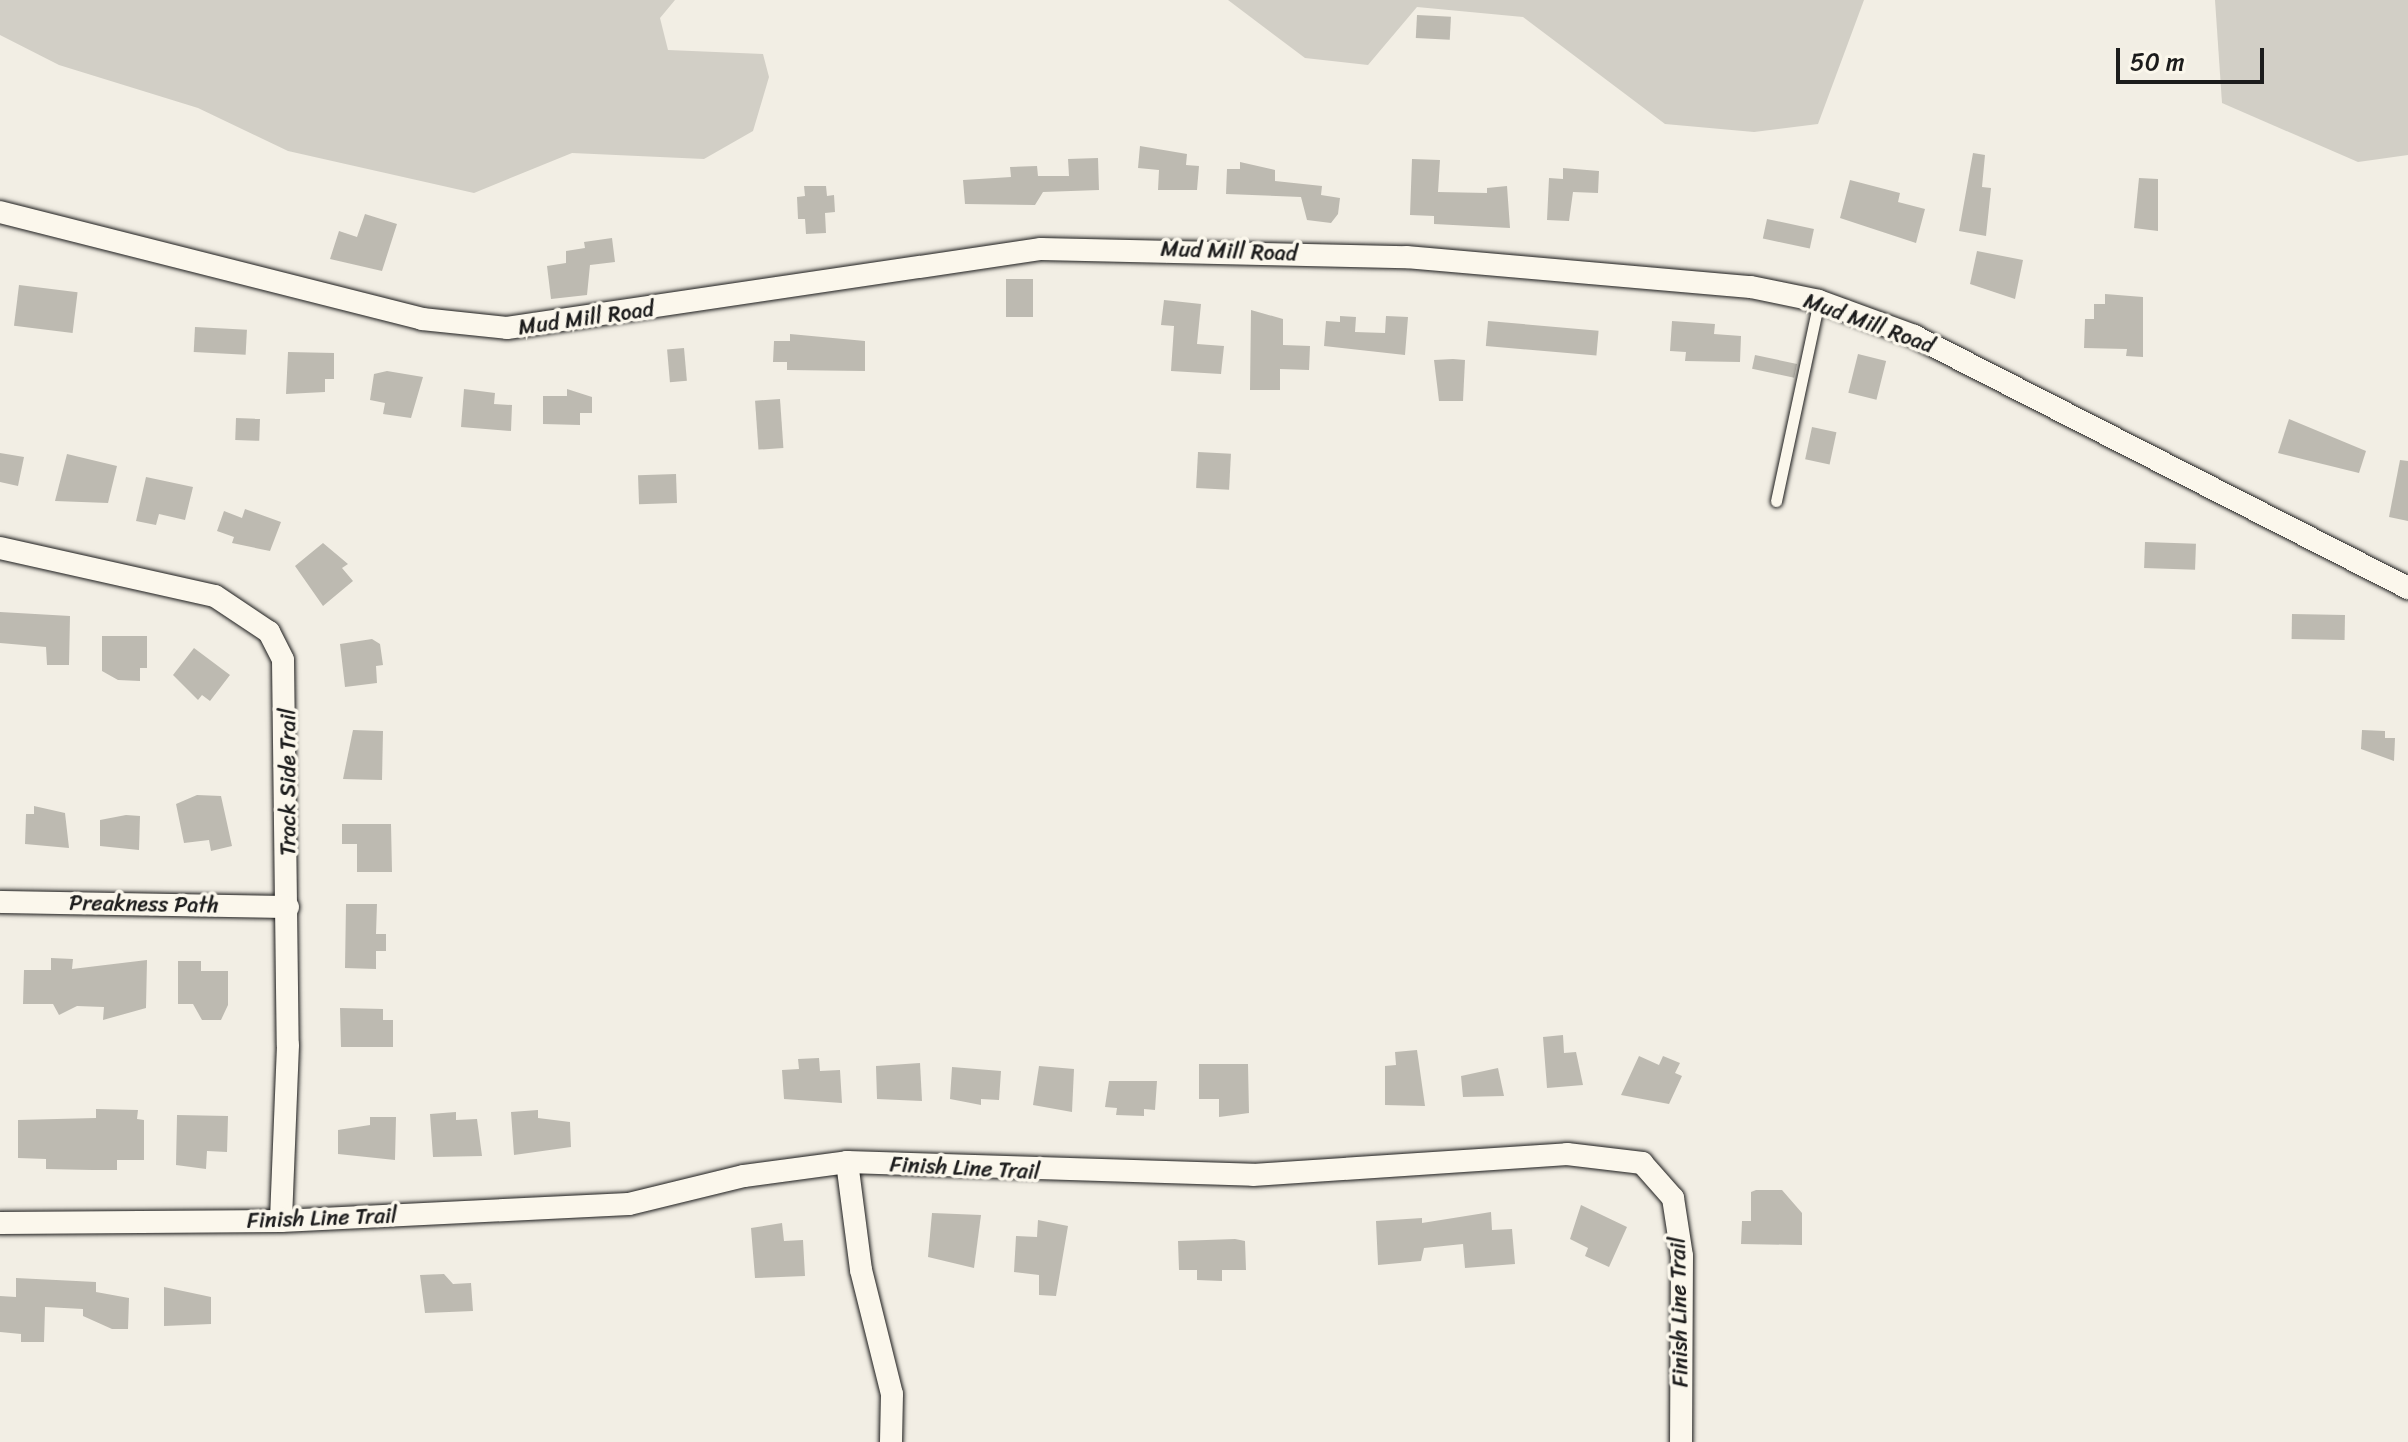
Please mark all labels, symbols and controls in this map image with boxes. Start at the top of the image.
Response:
scale bar [2120,32,2268,82]
text: 50 m [2130,41,2185,83]
street label: Mud Mill Road [1160,235,1298,267]
street label: Mud Mill Road [1800,287,1938,359]
street label: Mud Mill Road [517,295,655,341]
street label: Track Side Trail [275,707,301,857]
street label: Preakness Path [69,889,219,919]
street label: Finish Line Trail [889,1151,1041,1185]
street label: Finish Line Trail [246,1202,398,1234]
street label: Finish Line Trail [1664,1236,1694,1388]

